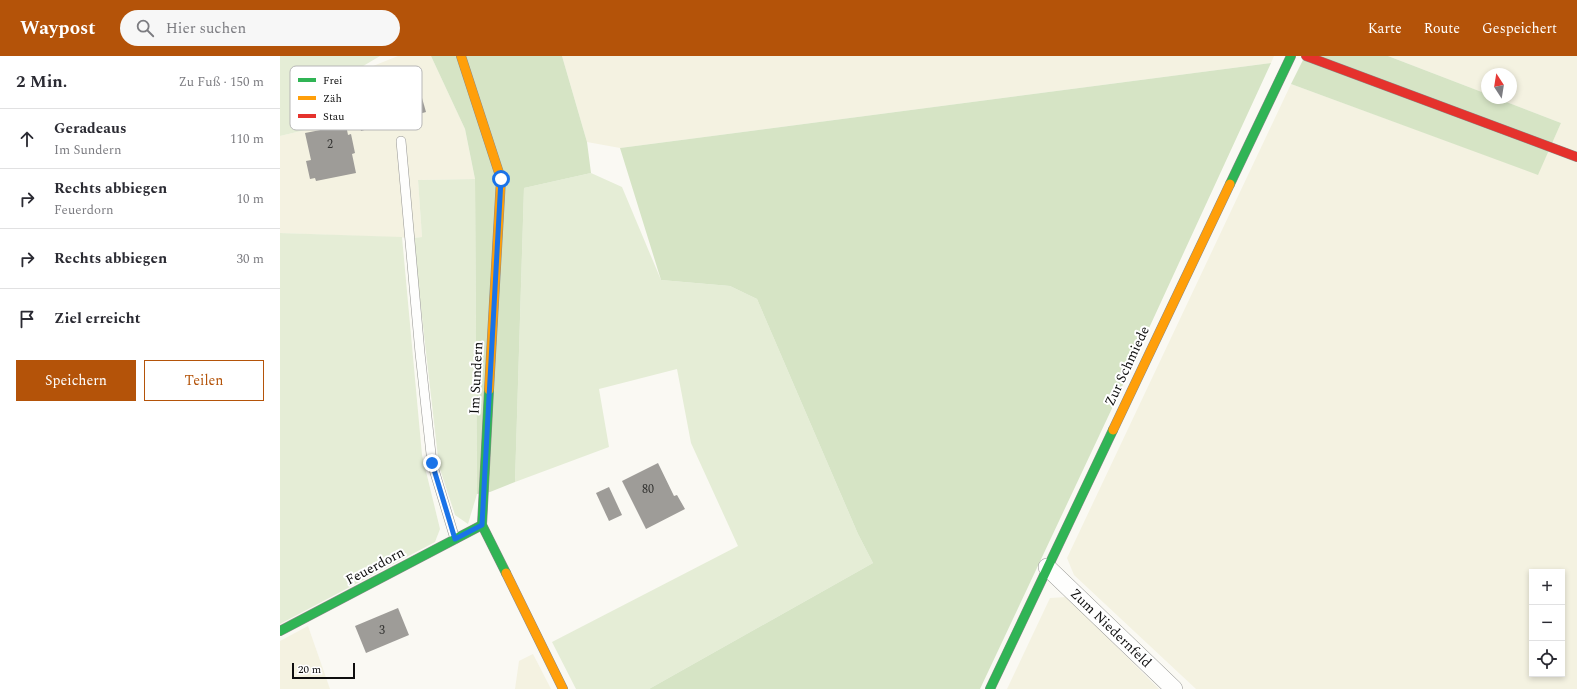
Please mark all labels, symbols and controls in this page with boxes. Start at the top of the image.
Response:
search box [120,10,400,46]
text: Waypost [20,14,96,43]
icon: search [134,17,156,39]
text: Hier suchen [166,17,246,40]
text: Karte [1368,18,1402,39]
text: Route [1424,18,1460,39]
text: Gespeichert [1482,18,1557,39]
legend [290,66,422,130]
north arrow [1481,68,1517,104]
text: 2 Min. [16,69,67,95]
text: Zu Fuß · 150 m [178,72,264,92]
text: Frei [323,72,343,89]
text: Zäh [323,90,342,107]
text: Stau [323,108,344,125]
text: Geradeaus [54,117,126,140]
icon: ahead [16,128,38,150]
text: 110 m [230,129,264,149]
house number: 2 [327,135,333,154]
text: Im Sundern [54,140,122,160]
route start [492,170,510,188]
text: Rechts abbiegen [54,177,167,200]
icon: right [16,188,38,210]
text: 10 m [237,189,264,209]
text: Feuerdorn [54,200,114,220]
text: Rechts abbiegen [54,247,167,270]
icon: right [16,248,38,270]
text: 30 m [237,249,264,269]
text: Ziel erreicht [54,307,140,330]
icon: arrive [16,308,38,330]
street label: Zur Schmiede [1099,322,1155,410]
street label: Im Sundern [464,341,488,415]
button: Speichern [16,360,136,401]
button: Teilen [144,360,264,401]
route end [423,454,441,472]
house number: 80 [642,480,654,499]
street label: Feuerdorn [342,542,408,590]
map controls [1529,569,1565,677]
button: + [1529,569,1565,605]
street label: Zum Niedernfeld [1065,583,1157,673]
button: − [1529,605,1565,641]
house number: 3 [379,621,385,640]
button: locate [1529,641,1565,677]
scale bar [292,661,355,680]
text: 20 m [298,661,321,678]

